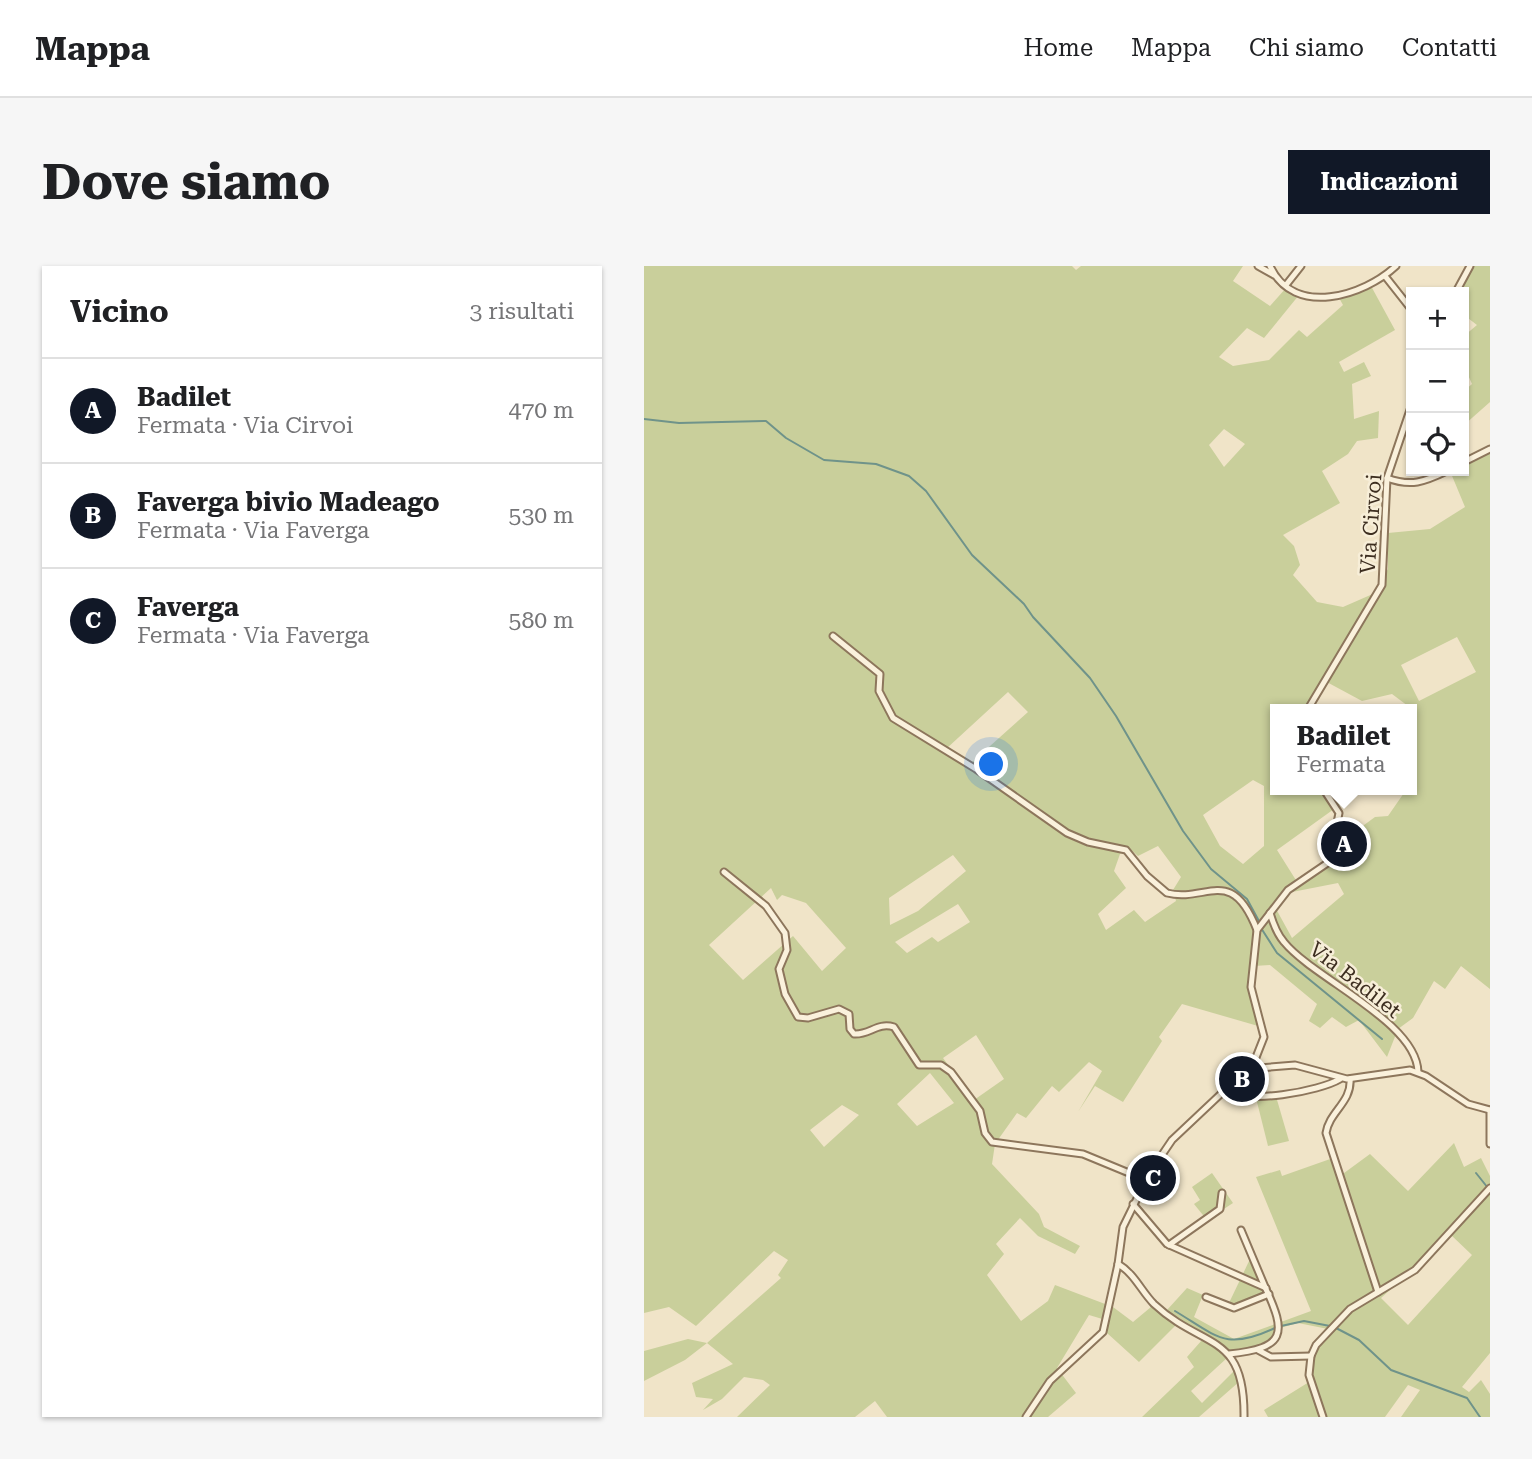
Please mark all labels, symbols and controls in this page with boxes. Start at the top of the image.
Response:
text: Mappa [35,29,150,68]
text: Home [1024,34,1093,62]
text: Mappa [1131,34,1211,62]
text: Chi siamo [1249,34,1364,62]
text: Contatti [1402,34,1497,62]
button: Indicazioni [1288,150,1490,214]
text: Dove siamo [42,154,331,211]
map controls [1406,287,1469,476]
button: + [1406,287,1469,350]
text: Vicino [70,294,169,329]
text: 3 risultati [470,298,574,325]
button: − [1406,350,1469,413]
text: Badilet [137,382,231,412]
text: A [85,397,101,424]
text: 470 m [509,397,574,424]
text: Fermata · Via Cirvoi [137,412,353,439]
button: locate [1406,413,1469,476]
street label: Via Cirvoi [1356,473,1386,575]
text: Faverga bivio Madeago [137,487,440,517]
text: B [85,502,101,529]
text: 530 m [509,502,574,529]
text: Fermata · Via Faverga [137,517,369,544]
text: Faverga [137,592,239,622]
text: C [85,607,101,634]
text: 580 m [509,607,574,634]
text: Fermata · Via Faverga [137,622,369,649]
popup [1270,704,1417,795]
text: Badilet [1296,721,1391,751]
your location [974,747,1008,781]
text: Fermata [1296,751,1385,778]
pin: A [1321,818,1367,870]
street label: Via Badilet [1305,937,1406,1023]
pin: B [1219,1053,1265,1105]
pin: C [1130,1152,1176,1204]

